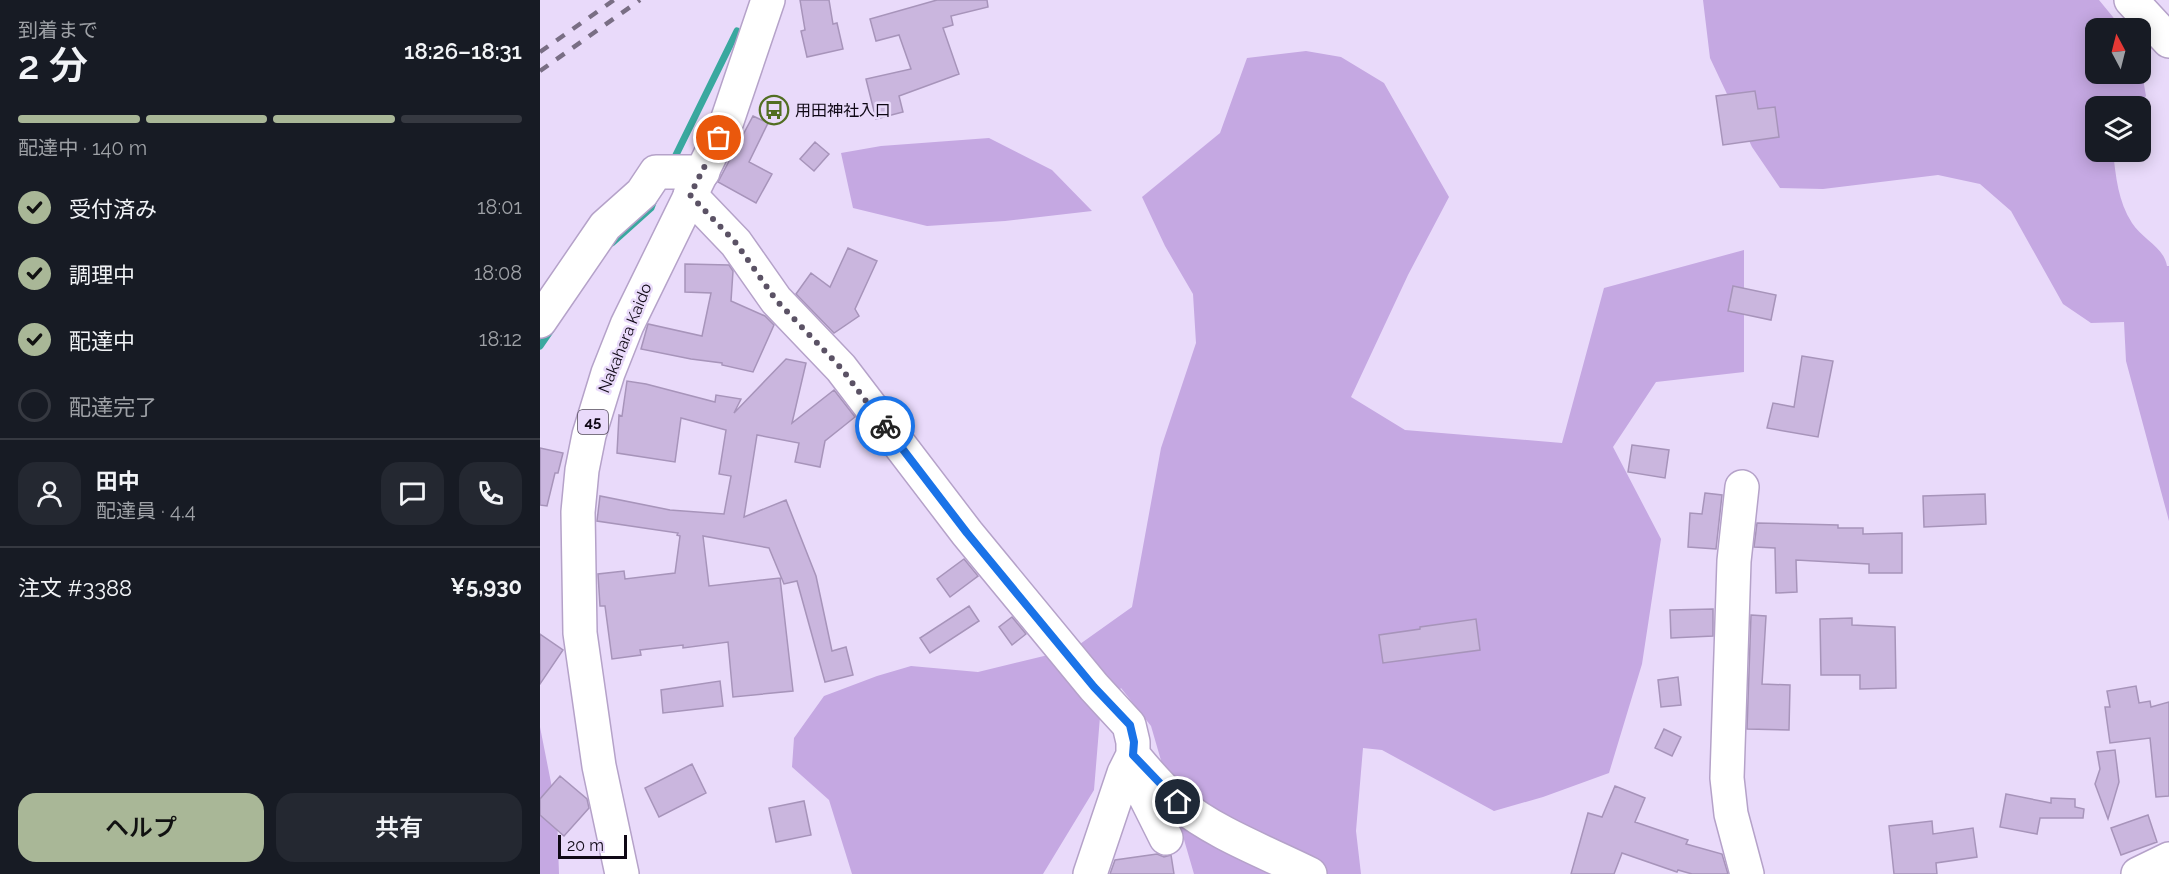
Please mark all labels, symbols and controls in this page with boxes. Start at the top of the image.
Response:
text: 到着まで [18,18,98,42]
north arrow [2085,18,2151,84]
map controls [2085,18,2151,162]
text: 18:26–18:31 [404,38,522,64]
text: 2 分 [18,42,88,88]
bus stop icon: 用田神社入口 [758,94,790,126]
button: layers [2085,96,2151,162]
place label: 用田神社入口 [795,101,891,120]
pin [693,112,744,163]
icon: bag [702,121,735,154]
text: 配達中 · 140 m [18,136,147,160]
icon: check [18,191,51,224]
text: 18:01 [477,195,522,219]
text: 受付済み [69,196,157,222]
icon: check [18,257,51,290]
text: 18:08 [474,261,522,285]
text: 調理中 [69,262,135,288]
street label: Nakahara Kaido [594,280,656,396]
icon: check [18,323,51,356]
text: 18:12 [479,327,522,351]
text: 配達中 [69,328,135,354]
text: 配達完了 [69,394,157,420]
courier [855,396,915,456]
road number: 45 [578,410,608,434]
icon: bike [869,410,902,443]
button: person [18,462,81,525]
button: chat [381,462,444,525]
button: phone [459,462,522,525]
text: 田中 [96,468,140,494]
text: 配達員 · 4.4 [96,499,196,523]
text: ¥5,930 [450,573,522,599]
text: 注文 #3388 [18,575,132,601]
pin [1152,776,1203,827]
icon: home [1161,785,1194,818]
button: ヘルプ [18,793,264,862]
button: 共有 [276,793,522,862]
scale bar [558,832,627,860]
text: 20 m [567,836,604,855]

